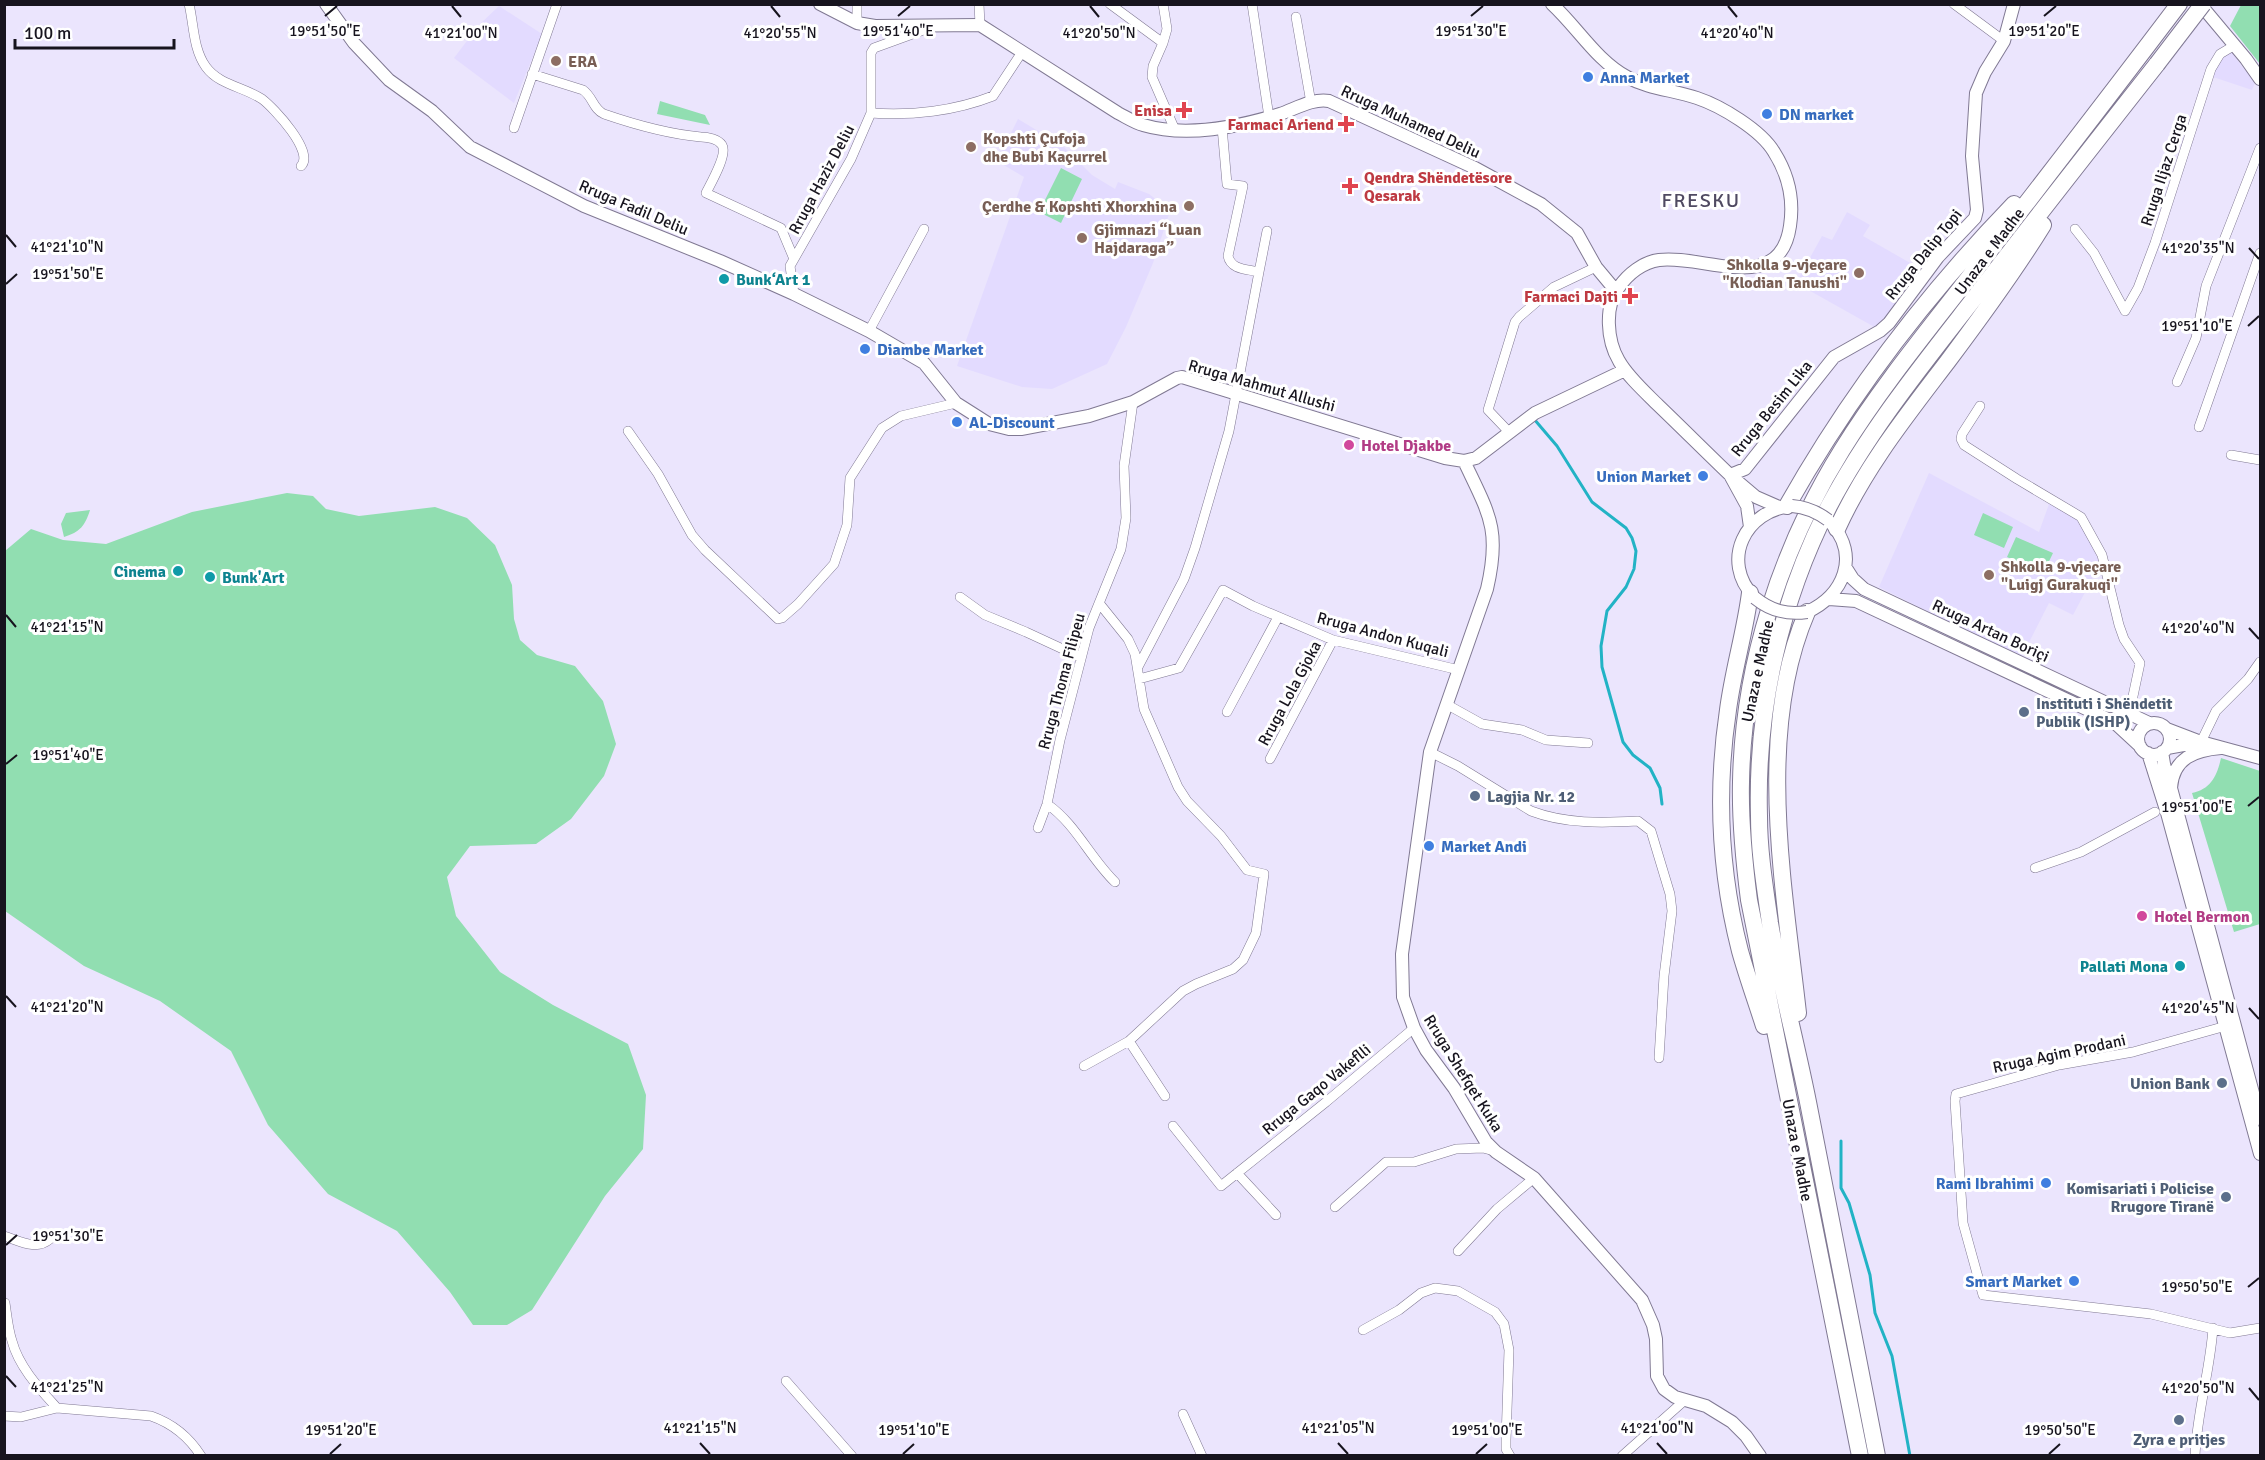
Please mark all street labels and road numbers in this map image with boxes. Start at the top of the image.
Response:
street label: Rruga Muhamed Deliu [1338,81,1484,163]
street label: Rruga Iljaz Cerga [2136,112,2191,229]
street label: Rruga Haziz Deliu [785,121,859,238]
street label: Rruga Fadil Deliu [576,176,691,240]
street label: Unaza e Madhe [1951,204,2029,299]
street label: Rruga Dalip Topi [1881,205,1967,304]
street label: Rruga Mahmut Allushi [1186,355,1338,417]
street label: Rruga Besim Lika [1727,356,1817,461]
street label: Rruga Artan Boriçi [1929,595,2052,667]
street label: Rruga Andon Kuqali [1315,608,1451,662]
street label: Rruga Thoma Filipeu [1034,611,1090,752]
street label: Unaza e Madhe [1737,618,1779,724]
street label: Rruga Lola Gjoka [1254,638,1326,749]
street label: Rruga Shefqet Kuka [1419,1011,1507,1136]
street label: Rruga Agim Prodani [1991,1030,2128,1078]
street label: Rruga Gaqo Vakeflli [1258,1040,1375,1140]
street label: Unaza e Madhe [1777,1097,1817,1203]

